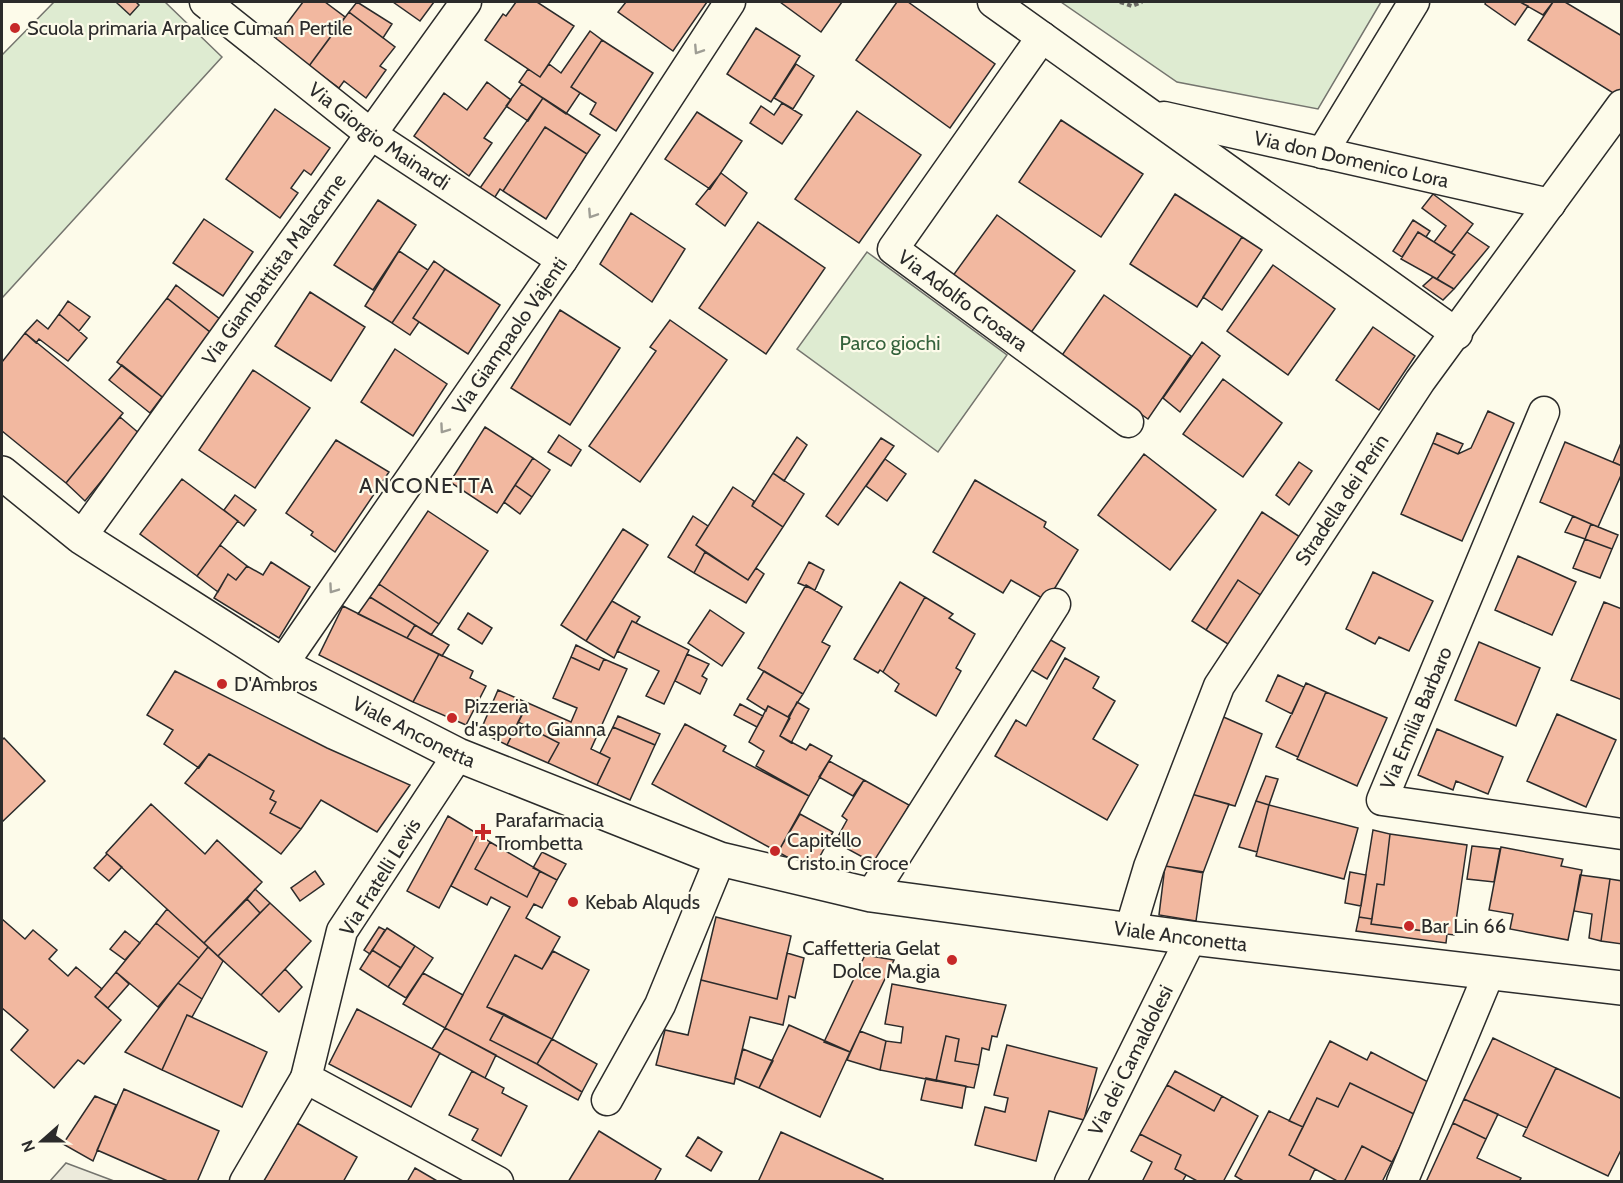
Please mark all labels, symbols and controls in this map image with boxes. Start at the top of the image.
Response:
place label: Scuola primaria Arpalice Cuman Pertile [27,16,352,40]
marker: Scuola primaria Arpalice Cuman Pertile [8,21,22,35]
one-way arrow [694,44,705,55]
street label: Via Giorgio Mainardi [304,77,454,195]
street label: Via don Domenico Lora [1252,126,1451,193]
street label: Via Giambattista Malacarne [197,169,351,370]
one-way arrow [587,208,599,218]
street label: Via Adolfo Crosara [893,245,1033,356]
street label: Via Giampaolo Vajenti [447,253,572,419]
park label: Parco giochi [840,331,941,355]
one-way arrow [440,422,451,433]
street label: Stradella dei Perin [1290,430,1394,570]
district label: ANCONETTA [359,472,495,499]
one-way arrow [329,582,340,593]
street label: Via Emilia Barbaro [1375,643,1457,793]
place label: D'Ambros [234,672,317,696]
marker: D'Ambros [215,677,229,691]
street label: Viale Anconetta [349,691,479,773]
place label: Pizzeria d'asporto Gianna [464,694,606,741]
marker: Pizzeria d'asporto Gianna [445,711,459,725]
place label: Parafarmacia Trombetta [495,808,604,855]
street label: Via Fratelli Levis [334,814,426,940]
marker: Parafarmacia Trombetta [476,825,490,839]
place label: Capitello Cristo in Croce [787,828,909,875]
marker: Capitello Cristo in Croce [768,844,782,858]
place label: Kebab Alquds [585,890,700,914]
marker: Kebab Alquds [566,895,580,909]
place label: Bar Lin 66 [1421,914,1506,938]
street label: Viale Anconetta [1112,916,1249,956]
marker: Bar Lin 66 [1402,919,1416,933]
place label: Caffetteria Gelat Dolce Ma.gia [802,936,940,983]
marker: Caffetteria Gelat Dolce Ma.gia [945,953,959,967]
street label: Via dei Camaldolesi [1083,981,1178,1139]
north arrow [12,1111,72,1171]
text: N [18,1138,39,1155]

